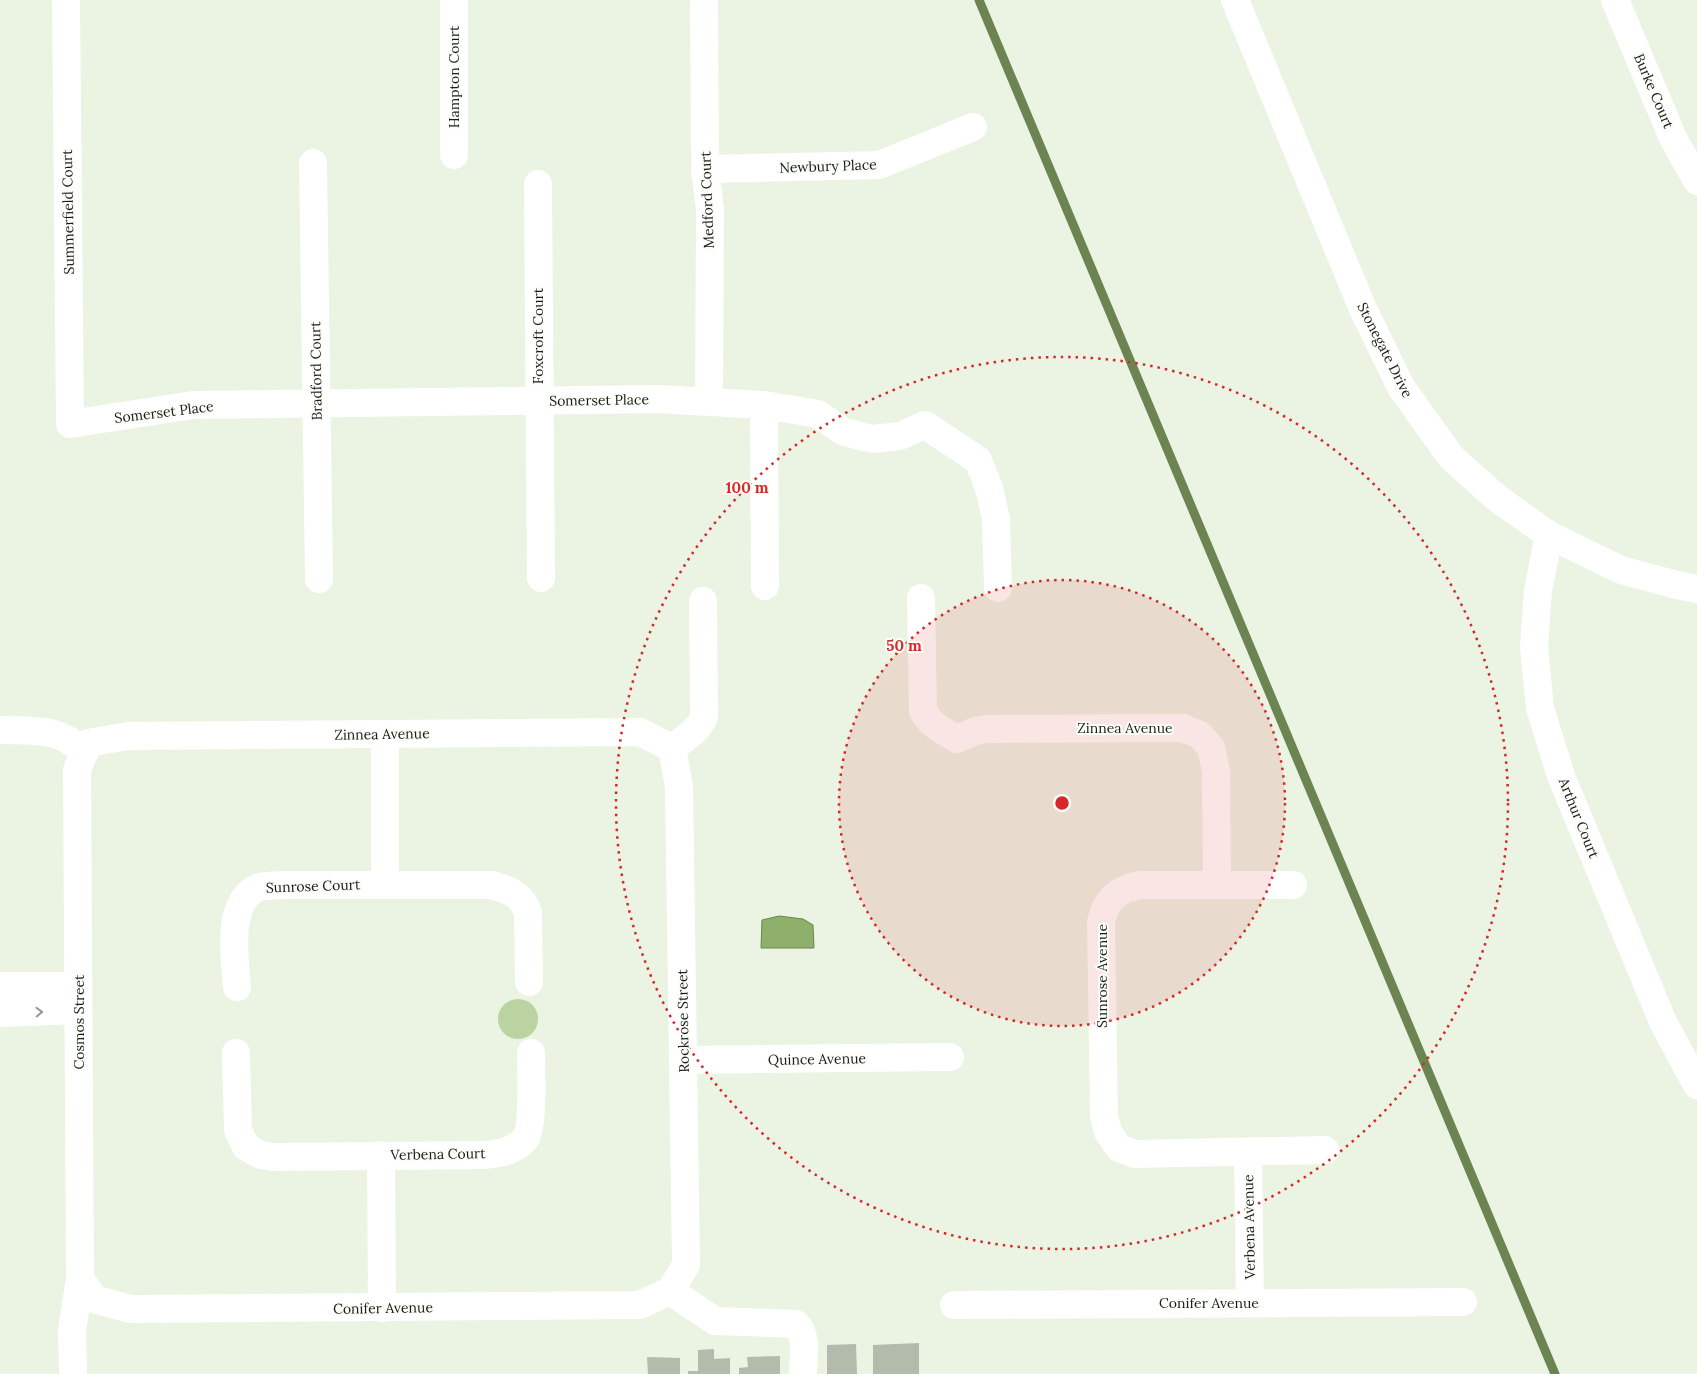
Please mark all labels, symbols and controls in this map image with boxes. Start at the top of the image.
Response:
street label: Hampton Court [445,25,463,128]
street label: Burke Court [1630,51,1678,132]
street label: Summerfield Court [58,149,78,275]
street label: Medford Court [696,150,718,249]
street label: Newbury Place [779,155,877,177]
street label: Foxcroft Court [529,287,547,384]
street label: Stonegate Drive [1353,300,1417,401]
street label: Bradford Court [306,321,326,421]
street label: Somerset Place [549,390,649,410]
street label: Somerset Place [113,397,215,427]
text: 100 m [726,478,769,497]
text: 50 m [886,636,922,655]
street label: Zinnea Avenue [1077,719,1173,737]
street label: Zinnea Avenue [334,724,430,744]
street label: Arthur Court [1554,774,1603,861]
centre of rings [1053,794,1071,812]
street label: Sunrose Court [265,875,361,897]
street label: Sunrose Avenue [1093,924,1111,1028]
street label: Rockrose Street [673,969,693,1073]
street label: Cosmos Street [70,974,88,1070]
one-way arrow [36,1007,43,1017]
street label: Quince Avenue [768,1049,867,1069]
street label: Verbena Court [389,1144,486,1164]
street label: Verbena Avenue [1239,1174,1259,1281]
street label: Conifer Avenue [1159,1294,1259,1312]
street label: Conifer Avenue [333,1298,434,1318]

